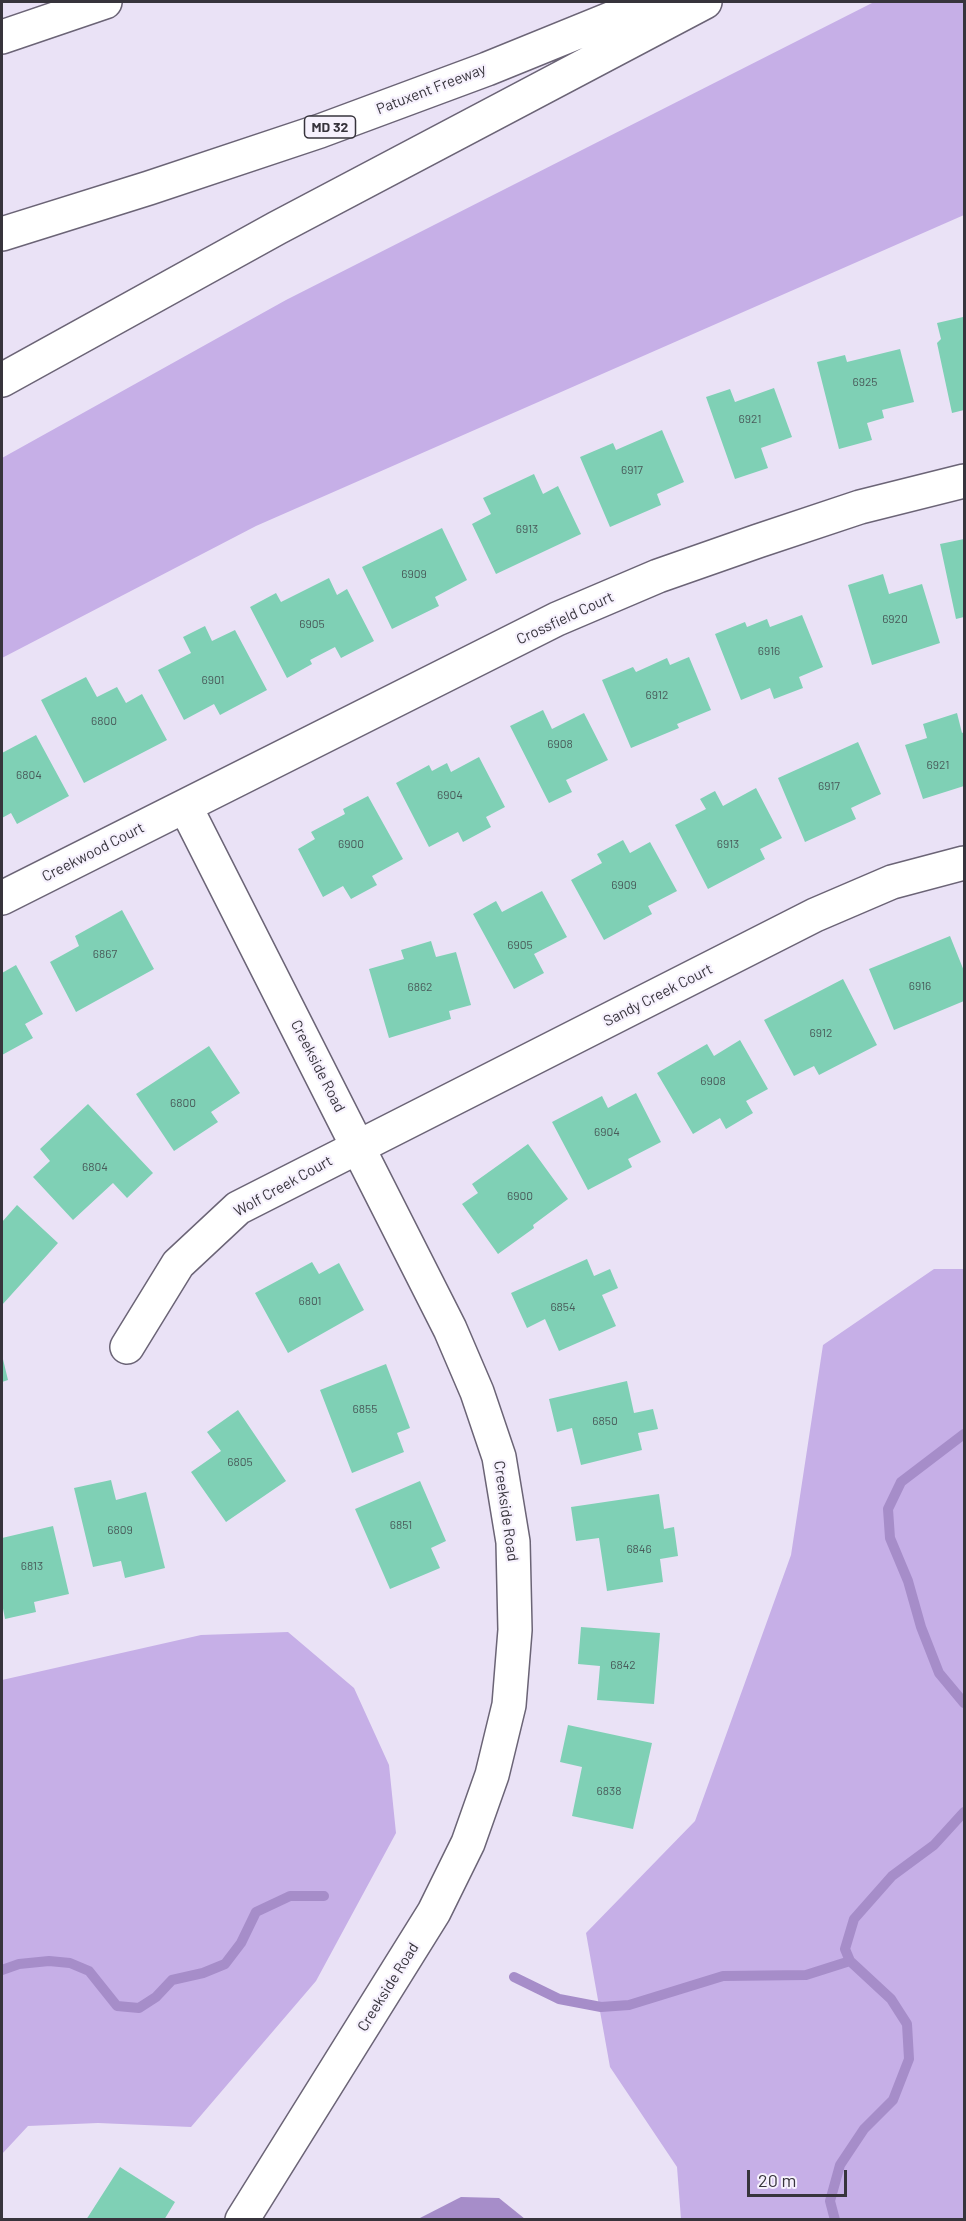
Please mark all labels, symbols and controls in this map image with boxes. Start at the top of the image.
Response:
street label: Patuxent Freeway [374,60,488,118]
road number: MD 32 [304,116,356,138]
house number: 6925 [852,375,878,389]
house number: 6921 [739,412,761,426]
house number: 6917 [621,463,643,477]
house number: 6913 [516,522,538,536]
house number: 6909 [401,567,427,581]
street label: Crossfield Court [514,588,616,648]
house number: 6920 [882,612,908,626]
house number: 6905 [299,617,325,631]
house number: 6916 [758,644,780,658]
house number: 6901 [201,673,225,687]
house number: 6912 [646,688,668,702]
house number: 6800 [91,714,117,728]
house number: 6908 [547,737,573,751]
house number: 6921 [927,758,949,772]
house number: 6804 [16,768,42,782]
house number: 6917 [818,779,840,793]
house number: 6904 [437,788,463,802]
street label: Creekwood Court [39,818,147,886]
house number: 6900 [338,837,364,851]
house number: 6913 [717,837,739,851]
house number: 6909 [611,878,637,892]
house number: 6905 [507,938,533,952]
house number: 6867 [93,947,117,961]
street label: Sandy Creek Court [600,960,716,1030]
house number: 6916 [909,979,931,993]
house number: 6862 [407,980,433,994]
street label: Creekside Road [287,1017,349,1115]
house number: 6912 [810,1026,832,1040]
house number: 6908 [700,1074,726,1088]
house number: 6800 [170,1096,196,1110]
house number: 6904 [594,1125,620,1139]
street label: Wolf Creek Court [231,1152,335,1220]
house number: 6804 [82,1160,108,1174]
house number: 6900 [507,1189,533,1203]
house number: 6801 [298,1294,322,1308]
house number: 6854 [550,1300,576,1314]
house number: 6855 [353,1402,377,1416]
house number: 6850 [592,1414,618,1428]
house number: 6805 [227,1455,253,1469]
street label: Creekside Road [490,1460,522,1562]
house number: 6851 [390,1518,412,1532]
house number: 6809 [107,1523,133,1537]
house number: 6846 [626,1542,652,1556]
house number: 6813 [21,1559,43,1573]
house number: 6842 [610,1658,636,1672]
house number: 6838 [597,1784,621,1798]
street label: Creekside Road [354,1939,422,2035]
scale bar [750,2158,850,2196]
text: 20 m [758,2169,796,2191]

